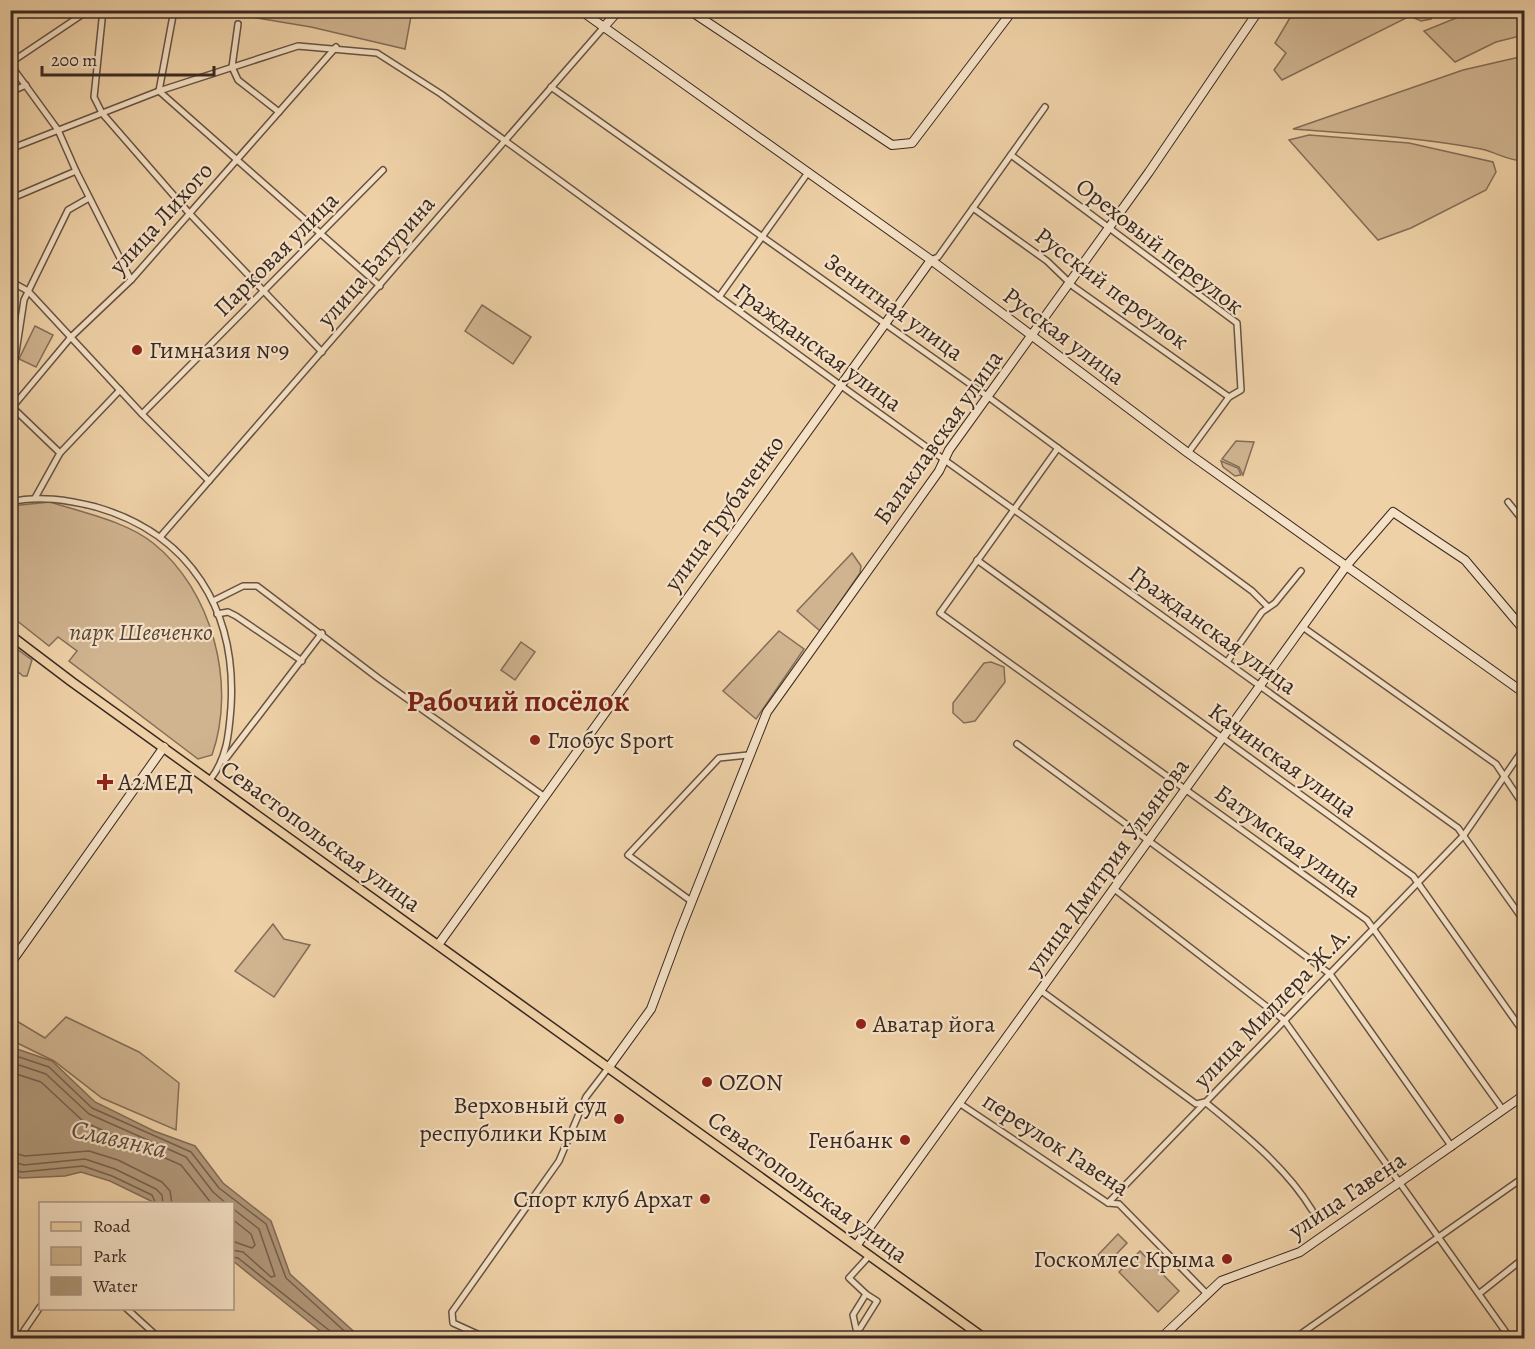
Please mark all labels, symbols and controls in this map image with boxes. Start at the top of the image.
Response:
scale bar [42,39,214,77]
text: 200 m [51,48,97,72]
street label: улица Лихого [101,155,220,282]
street label: Ореховый переулок [1069,170,1251,322]
street label: Парковая улица [207,185,345,323]
street label: улица Батурина [309,188,442,334]
street label: Русский переулок [1028,219,1196,357]
street label: Зенитная улица [818,246,970,368]
street label: Гражданская улица [727,275,909,419]
street label: Русская улица [996,280,1132,392]
place label: Гимназия №9 [149,334,290,366]
marker: Гимназия №9 [130,343,144,357]
street label: Балаклавская улица [866,343,1010,531]
street label: улица Трубаченко [656,428,792,598]
street label: Гражданская улица [1122,558,1304,702]
park label: парк Шевченко [69,616,213,648]
district label: Рабочий посёлок [406,681,630,721]
street label: Качинская улица [1202,695,1364,825]
place label: Глобус Sport [547,724,674,756]
marker: Глобус Sport [528,733,542,747]
street label: улица Дмитрия Ульянова [1017,751,1196,981]
street label: Севастопольская улица [214,752,428,920]
place label: А2МЕД [117,766,193,798]
marker: А2МЕД [96,773,114,791]
street label: Батумская улица [1208,777,1368,905]
street label: улица Миллера Ж.А. [1185,919,1358,1096]
place label: Аватар йога [872,1008,995,1040]
marker: Аватар йога [854,1017,868,1031]
place label: OZON [719,1066,783,1098]
marker: OZON [700,1075,714,1089]
street label: переулок Гавена [976,1085,1136,1203]
place label: Верховный суд республики Крым [419,1089,607,1149]
street label: Севастопольская улица [701,1103,915,1271]
water label: Славянка [68,1111,170,1167]
marker: Верховный суд республики Крым [612,1112,626,1126]
place label: Генбанк [808,1124,893,1156]
marker: Генбанк [898,1133,912,1147]
street label: улица Гавена [1281,1144,1412,1247]
place label: Спорт клуб Архат [513,1183,693,1215]
marker: Спорт клуб Архат [698,1192,712,1206]
legend [39,1202,234,1310]
text: Road [93,1214,131,1238]
place label: Госкомлес Крыма [1033,1243,1215,1275]
text: Park [93,1244,127,1268]
marker: Госкомлес Крыма [1220,1252,1234,1266]
text: Water [92,1274,138,1298]

